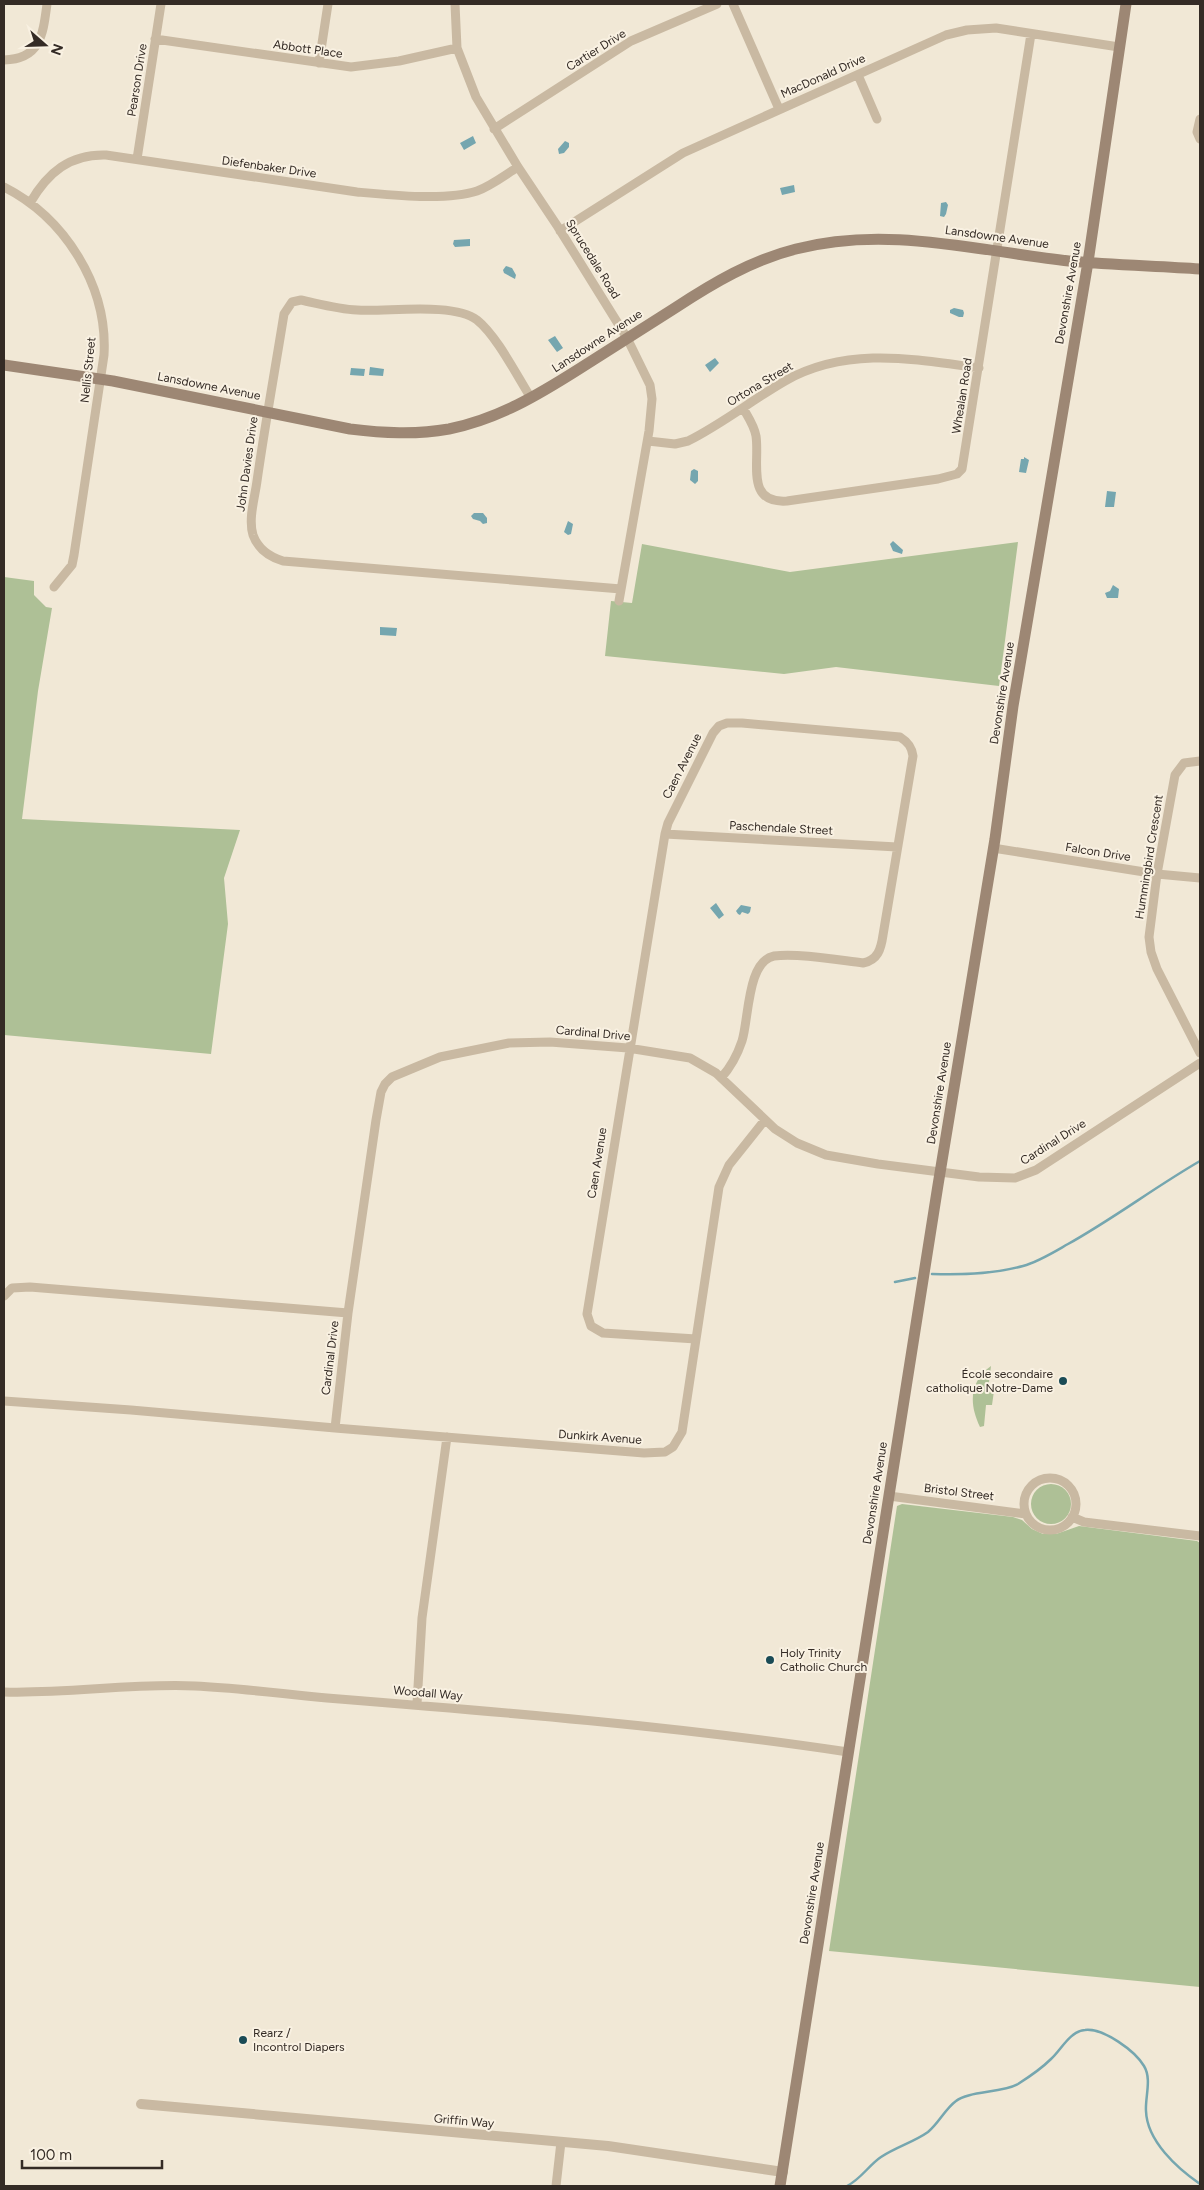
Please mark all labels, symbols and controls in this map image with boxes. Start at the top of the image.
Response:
north arrow [20,20,70,70]
street label: Cartier Drive [564,26,629,74]
street label: Abbott Place [272,37,344,61]
text: N [47,41,67,57]
street label: Pearson Drive [124,42,150,117]
street label: MacDonald Drive [779,51,868,101]
street label: Diefenbaker Drive [221,153,318,181]
street label: Sprucedale Road [563,217,623,301]
street label: Lansdowne Avenue [944,223,1050,251]
street label: Devonshire Avenue [1052,240,1084,345]
street label: Lansdowne Avenue [549,306,645,375]
street label: Nellis Street [78,336,98,404]
street label: Whealan Road [949,357,975,435]
street label: Ortona Street [725,359,796,409]
street label: Lansdowne Avenue [156,369,262,403]
street label: John Davies Drive [233,415,261,512]
street label: Devonshire Avenue [987,640,1017,745]
street label: Caen Avenue [660,731,705,801]
street label: Hummingbird Crescent [1132,793,1166,920]
street label: Paschendale Street [729,818,834,838]
street label: Falcon Drive [1064,840,1132,864]
street label: Cardinal Drive [555,1023,631,1043]
street label: Devonshire Avenue [924,1040,954,1145]
street label: Cardinal Drive [1018,1116,1089,1168]
street label: Caen Avenue [584,1126,610,1199]
street label: Cardinal Drive [318,1320,342,1396]
place label: École secondaire catholique Notre-Dame [926,1367,1053,1395]
marker: École secondaire catholique Notre-Dame [1057,1375,1069,1387]
street label: Dunkirk Avenue [558,1427,643,1447]
street label: Devonshire Avenue [860,1440,890,1545]
street label: Bristol Street [923,1481,995,1503]
place label: Holy Trinity Catholic Church [780,1646,867,1674]
marker: Holy Trinity Catholic Church [764,1654,776,1666]
street label: Woodall Way [393,1683,464,1703]
street label: Devonshire Avenue [797,1840,827,1945]
place label: Rearz / Incontrol Diapers [253,2026,345,2054]
marker: Rearz / Incontrol Diapers [237,2034,249,2046]
street label: Griffin Way [433,2111,495,2131]
scale bar [22,2138,162,2170]
text: 100 m [30,2146,72,2164]

